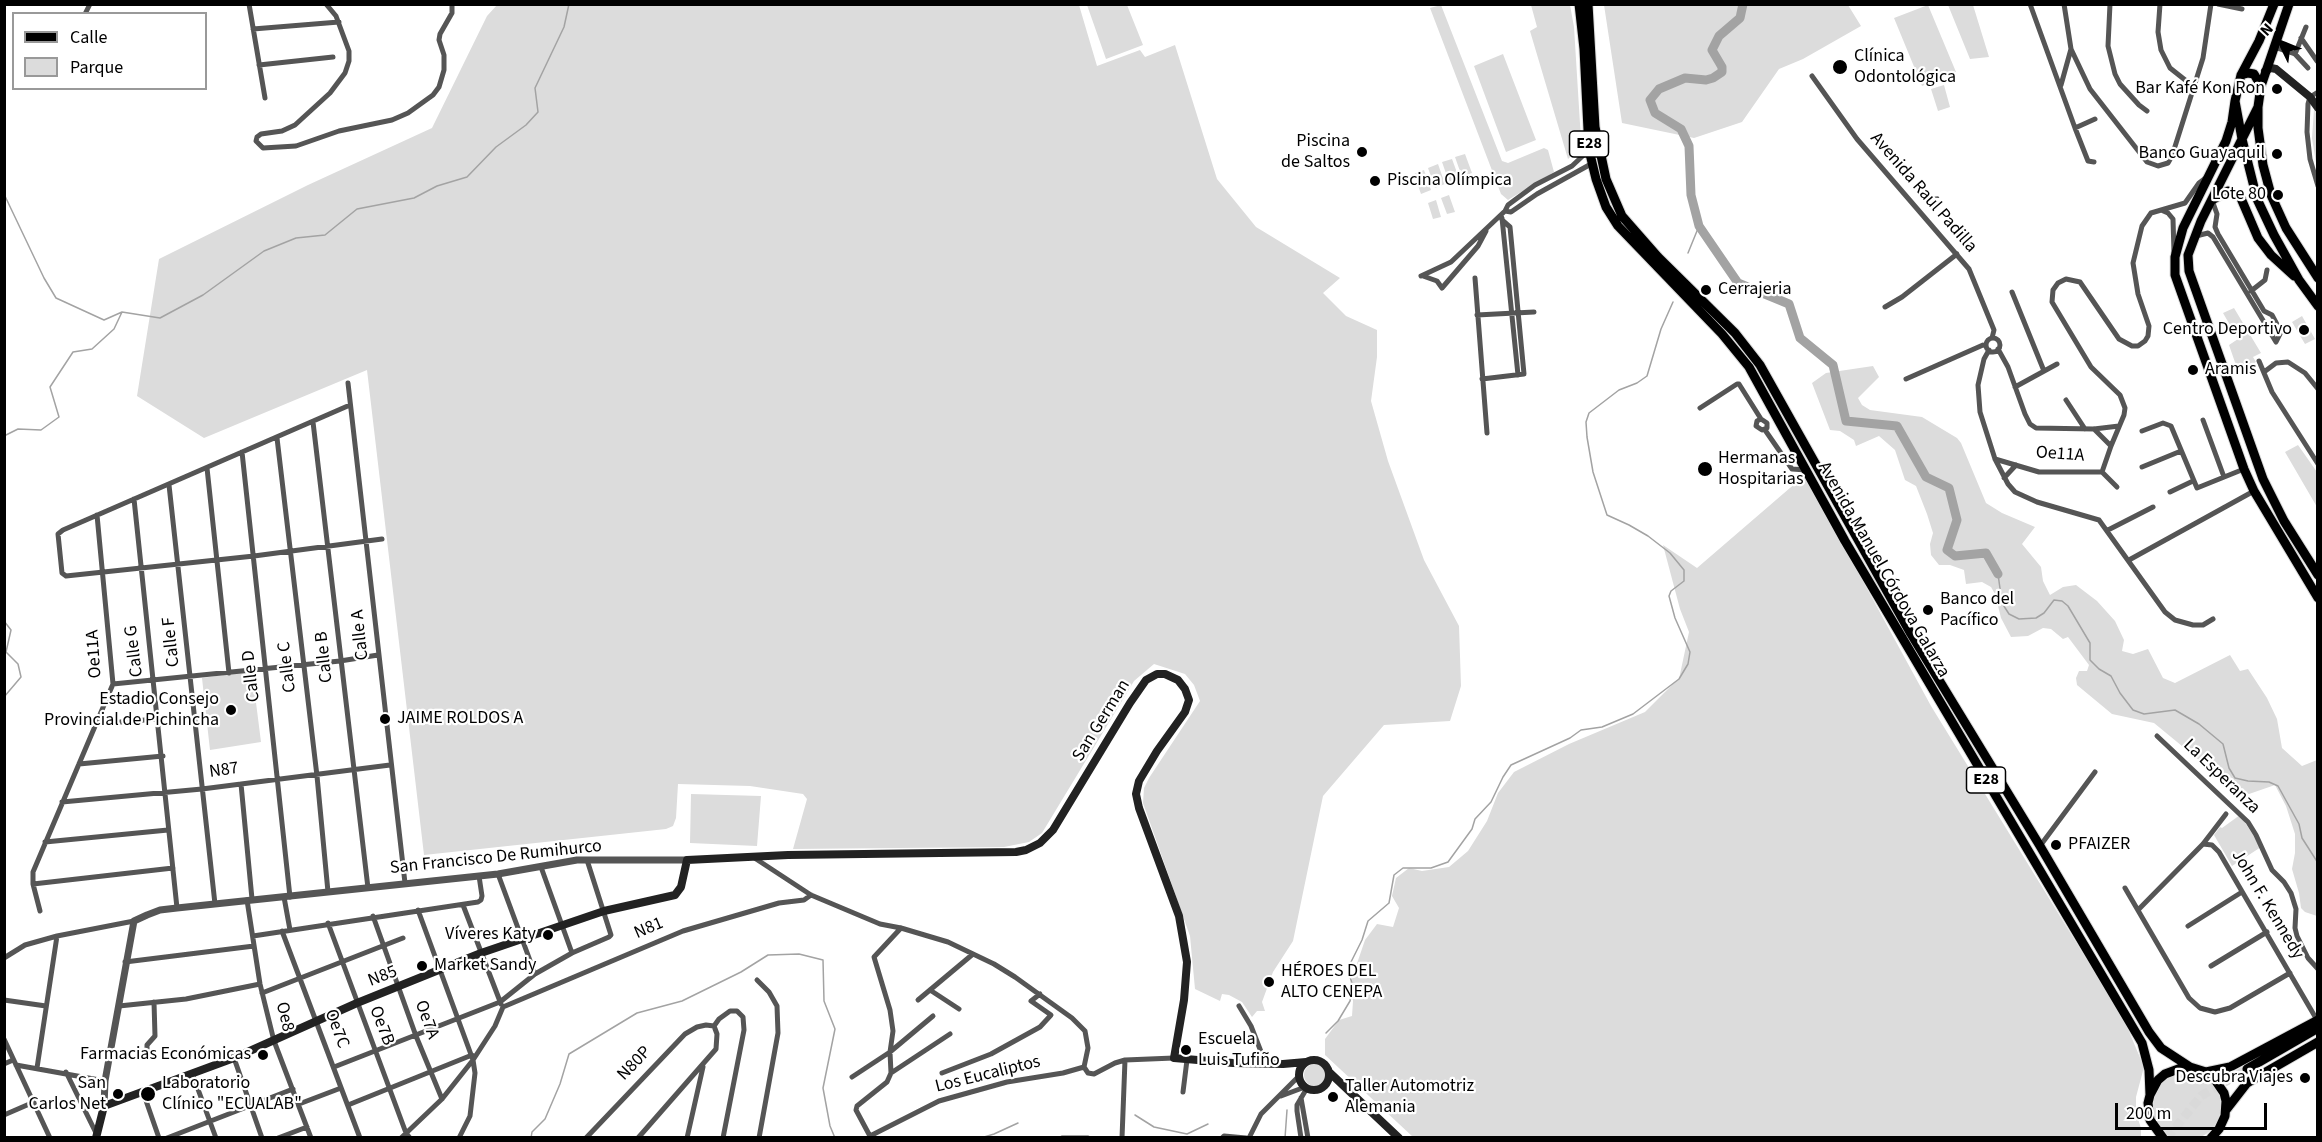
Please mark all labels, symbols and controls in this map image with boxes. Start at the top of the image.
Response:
legend [12,12,207,90]
north arrow [2250,12,2310,72]
text: N [2255,18,2279,41]
text: Calle [70,25,107,50]
place label: Clínica Odontológica [1854,46,1956,88]
text: Parque [70,55,123,80]
marker: Clínica Odontológica [1831,58,1849,76]
place label: Bar Kafé Kon Ron [2135,78,2265,100]
marker: Bar Kafé Kon Ron [2270,82,2284,96]
street label: Avenida Raúl Padilla [1865,128,1981,258]
place label: Piscina de Saltos [1281,131,1350,174]
road number: E28 [1570,131,1608,157]
place label: Banco Guayaquil [2138,143,2265,165]
marker: Piscina de Saltos [1355,145,1369,159]
marker: Banco Guayaquil [2270,147,2284,161]
place label: Piscina Olímpica [1387,170,1512,192]
marker: Piscina Olímpica [1368,174,1382,188]
place label: Lote 80 [2212,184,2266,206]
marker: Lote 80 [2271,188,2285,202]
place label: Cerrajeria [1718,279,1791,301]
marker: Cerrajeria [1699,283,1713,297]
place label: Centro Deportivo [2163,319,2292,341]
marker: Centro Deportivo [2297,323,2311,337]
place label: Aramis [2205,359,2257,381]
marker: Aramis [2186,363,2200,377]
street label: Oe11A [2035,443,2085,467]
place label: Hermanas Hospitarias [1718,448,1803,490]
street label: Avenida Manuel Córdova Galarza [1812,458,1954,682]
marker: Hermanas Hospitarias [1696,460,1714,478]
place label: Banco del Pacífico [1940,589,2014,632]
marker: Banco del Pacífico [1921,603,1935,617]
street label: Calle A [348,609,374,661]
street label: Calle F [159,616,185,668]
street label: Calle G [121,624,149,678]
street label: Oe11A [83,629,107,679]
street label: Calle B [312,630,338,684]
street label: Calle C [274,640,302,694]
street label: Calle D [239,649,265,703]
street label: San German [1068,676,1136,766]
place label: Estadio Consejo Provincial de Pichincha [44,689,219,732]
marker: Estadio Consejo Provincial de Pichincha [224,703,238,717]
place label: JAIME ROLDOS A [397,708,523,730]
marker: JAIME ROLDOS A [378,712,392,726]
street label: La Esperanza [2178,735,2264,819]
street label: N87 [208,758,240,784]
road number: E28 [1966,767,2006,793]
place label: PFAIZER [2068,834,2130,856]
street label: San Francisco De Rumihurco [389,836,603,880]
marker: PFAIZER [2049,838,2063,852]
street label: John F. Kennedy [2226,846,2308,964]
street label: N81 [631,913,667,945]
place label: Víveres Katy [445,924,536,946]
marker: Víveres Katy [541,928,555,942]
place label: Market Sandy [434,955,536,977]
marker: Market Sandy [415,959,429,973]
place label: HÉROES DEL ALTO CENEPA [1281,961,1382,1004]
street label: N85 [365,962,401,992]
marker: HÉROES DEL ALTO CENEPA [1262,975,1276,989]
street label: Oe7A [409,998,443,1042]
street label: Oe8 [270,1000,298,1034]
street label: Oe7B [364,1003,398,1049]
street label: Oe7C [319,1006,353,1052]
place label: Escuela Luis Tufiño [1198,1029,1280,1072]
street label: N80P [613,1042,657,1086]
marker: Escuela Luis Tufiño [1179,1043,1193,1057]
place label: Farmacias Económicas [80,1044,251,1066]
marker: Farmacias Económicas [256,1048,270,1062]
street label: Los Eucaliptos [933,1052,1043,1098]
place label: Descubra Viajes [2175,1067,2293,1089]
marker: Descubra Viajes [2298,1071,2312,1085]
place label: San Carlos Net [28,1073,106,1116]
place label: Laboratorio Clínico "ECUALAB" [162,1073,302,1116]
place label: Taller Automotriz Alemania [1345,1076,1474,1118]
marker: Laboratorio Clínico "ECUALAB" [139,1085,157,1103]
marker: San Carlos Net [111,1087,125,1101]
marker: Taller Automotriz Alemania [1326,1090,1340,1104]
scale bar [2118,1091,2270,1129]
text: 200 m [2126,1101,2171,1126]

